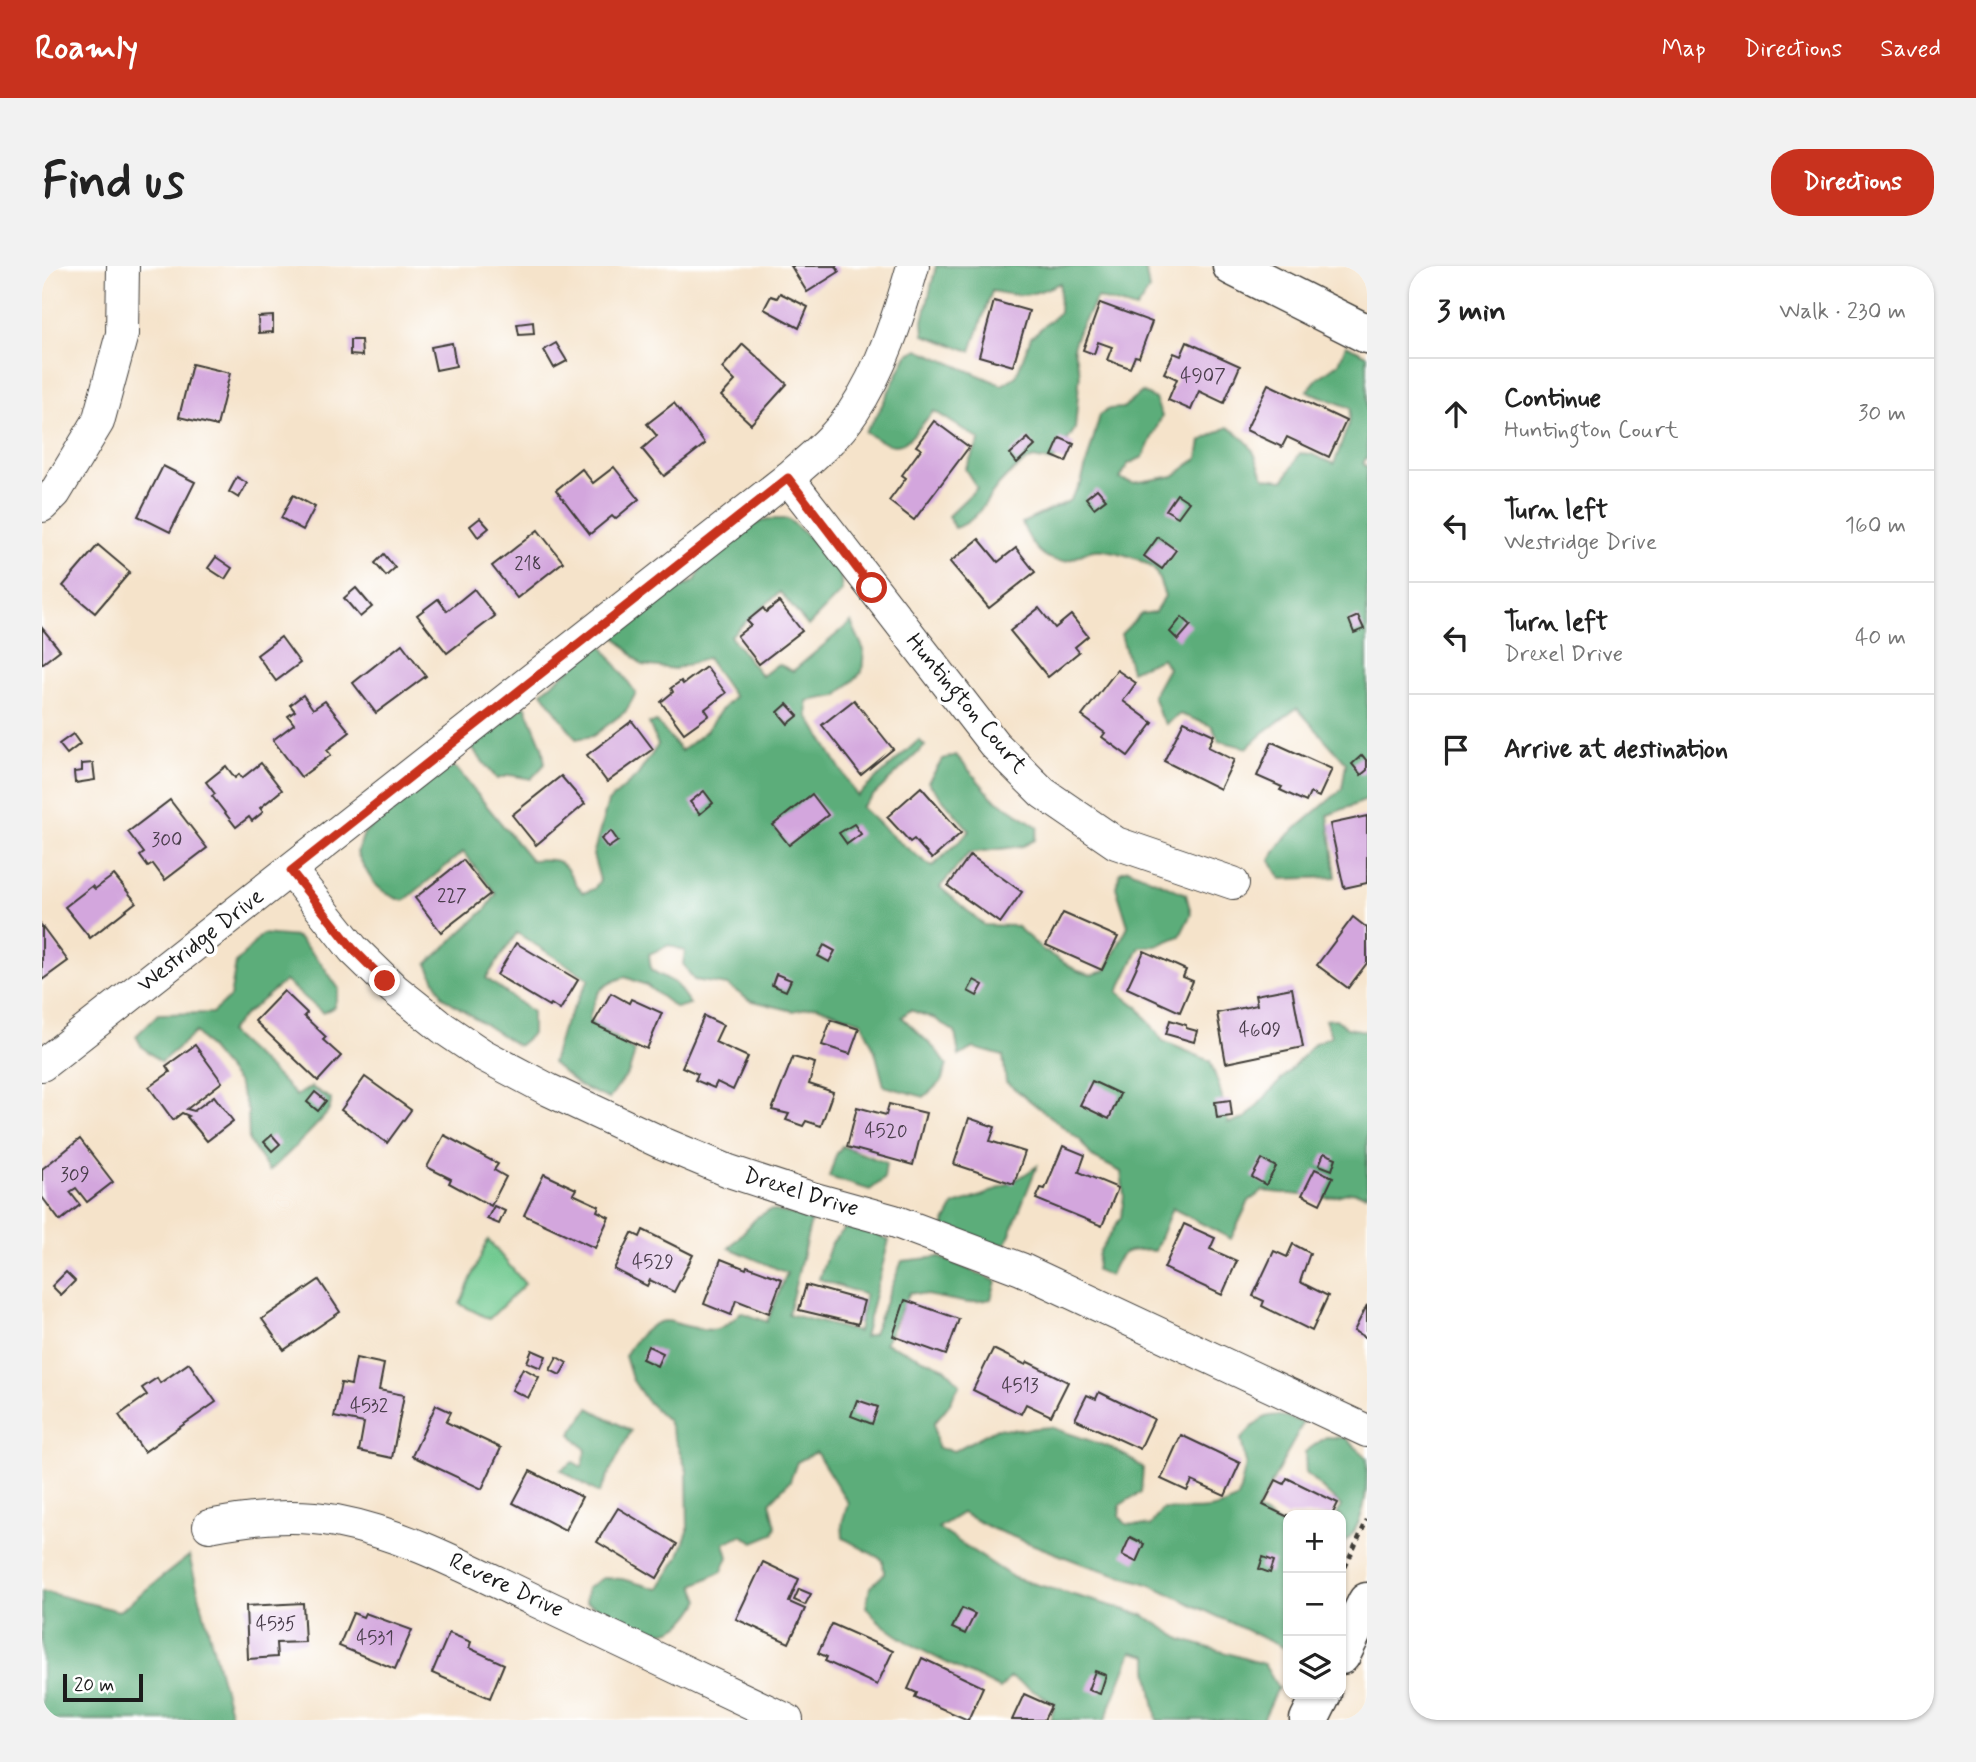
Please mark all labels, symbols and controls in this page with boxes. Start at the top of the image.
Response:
text: Roamly [35,27,138,71]
text: Map [1662,34,1706,65]
text: Directions [1744,34,1842,65]
text: Saved [1880,34,1941,65]
button: Directions [1771,149,1934,216]
text: Find us [42,150,185,215]
text: 3 min [1437,292,1506,331]
text: Walk · 230 m [1779,297,1906,327]
house number: 4907 [1180,364,1226,389]
text: Continue [1504,382,1601,416]
icon: ahead [1437,395,1475,433]
text: 30 m [1858,399,1906,429]
text: Huntington Court [1504,416,1678,446]
text: Turn left [1504,494,1608,528]
icon: left [1437,507,1475,545]
text: 160 m [1845,511,1906,541]
text: Westridge Drive [1504,528,1657,558]
house number: 218 [514,552,542,577]
route start [856,572,887,603]
text: Turn left [1504,606,1608,640]
icon: left [1437,619,1475,657]
text: 40 m [1855,623,1906,653]
street label: Huntington Court [897,628,1034,782]
text: Drexel Drive [1504,640,1623,670]
icon: arrive [1437,731,1475,769]
text: Arrive at destination [1504,733,1728,767]
house number: 300 [152,828,182,853]
street label: Westridge Drive [131,882,272,1001]
house number: 227 [437,884,467,909]
route end [369,965,400,996]
house number: 4609 [1239,1018,1281,1043]
house number: 4520 [864,1119,908,1144]
street label: Drexel Drive [740,1161,862,1225]
house number: 309 [60,1163,90,1188]
house number: 4529 [632,1250,674,1275]
house number: 4513 [1001,1374,1039,1399]
house number: 4532 [350,1394,388,1419]
map controls [1283,1510,1346,1699]
button: + [1283,1510,1346,1573]
street label: Revere Drive [444,1546,568,1626]
button: − [1283,1573,1346,1636]
house number: 4535 [256,1612,296,1637]
house number: 4531 [356,1626,394,1651]
button: layers [1283,1636,1346,1699]
scale bar [63,1671,144,1703]
text: 20 m [74,1673,114,1698]

